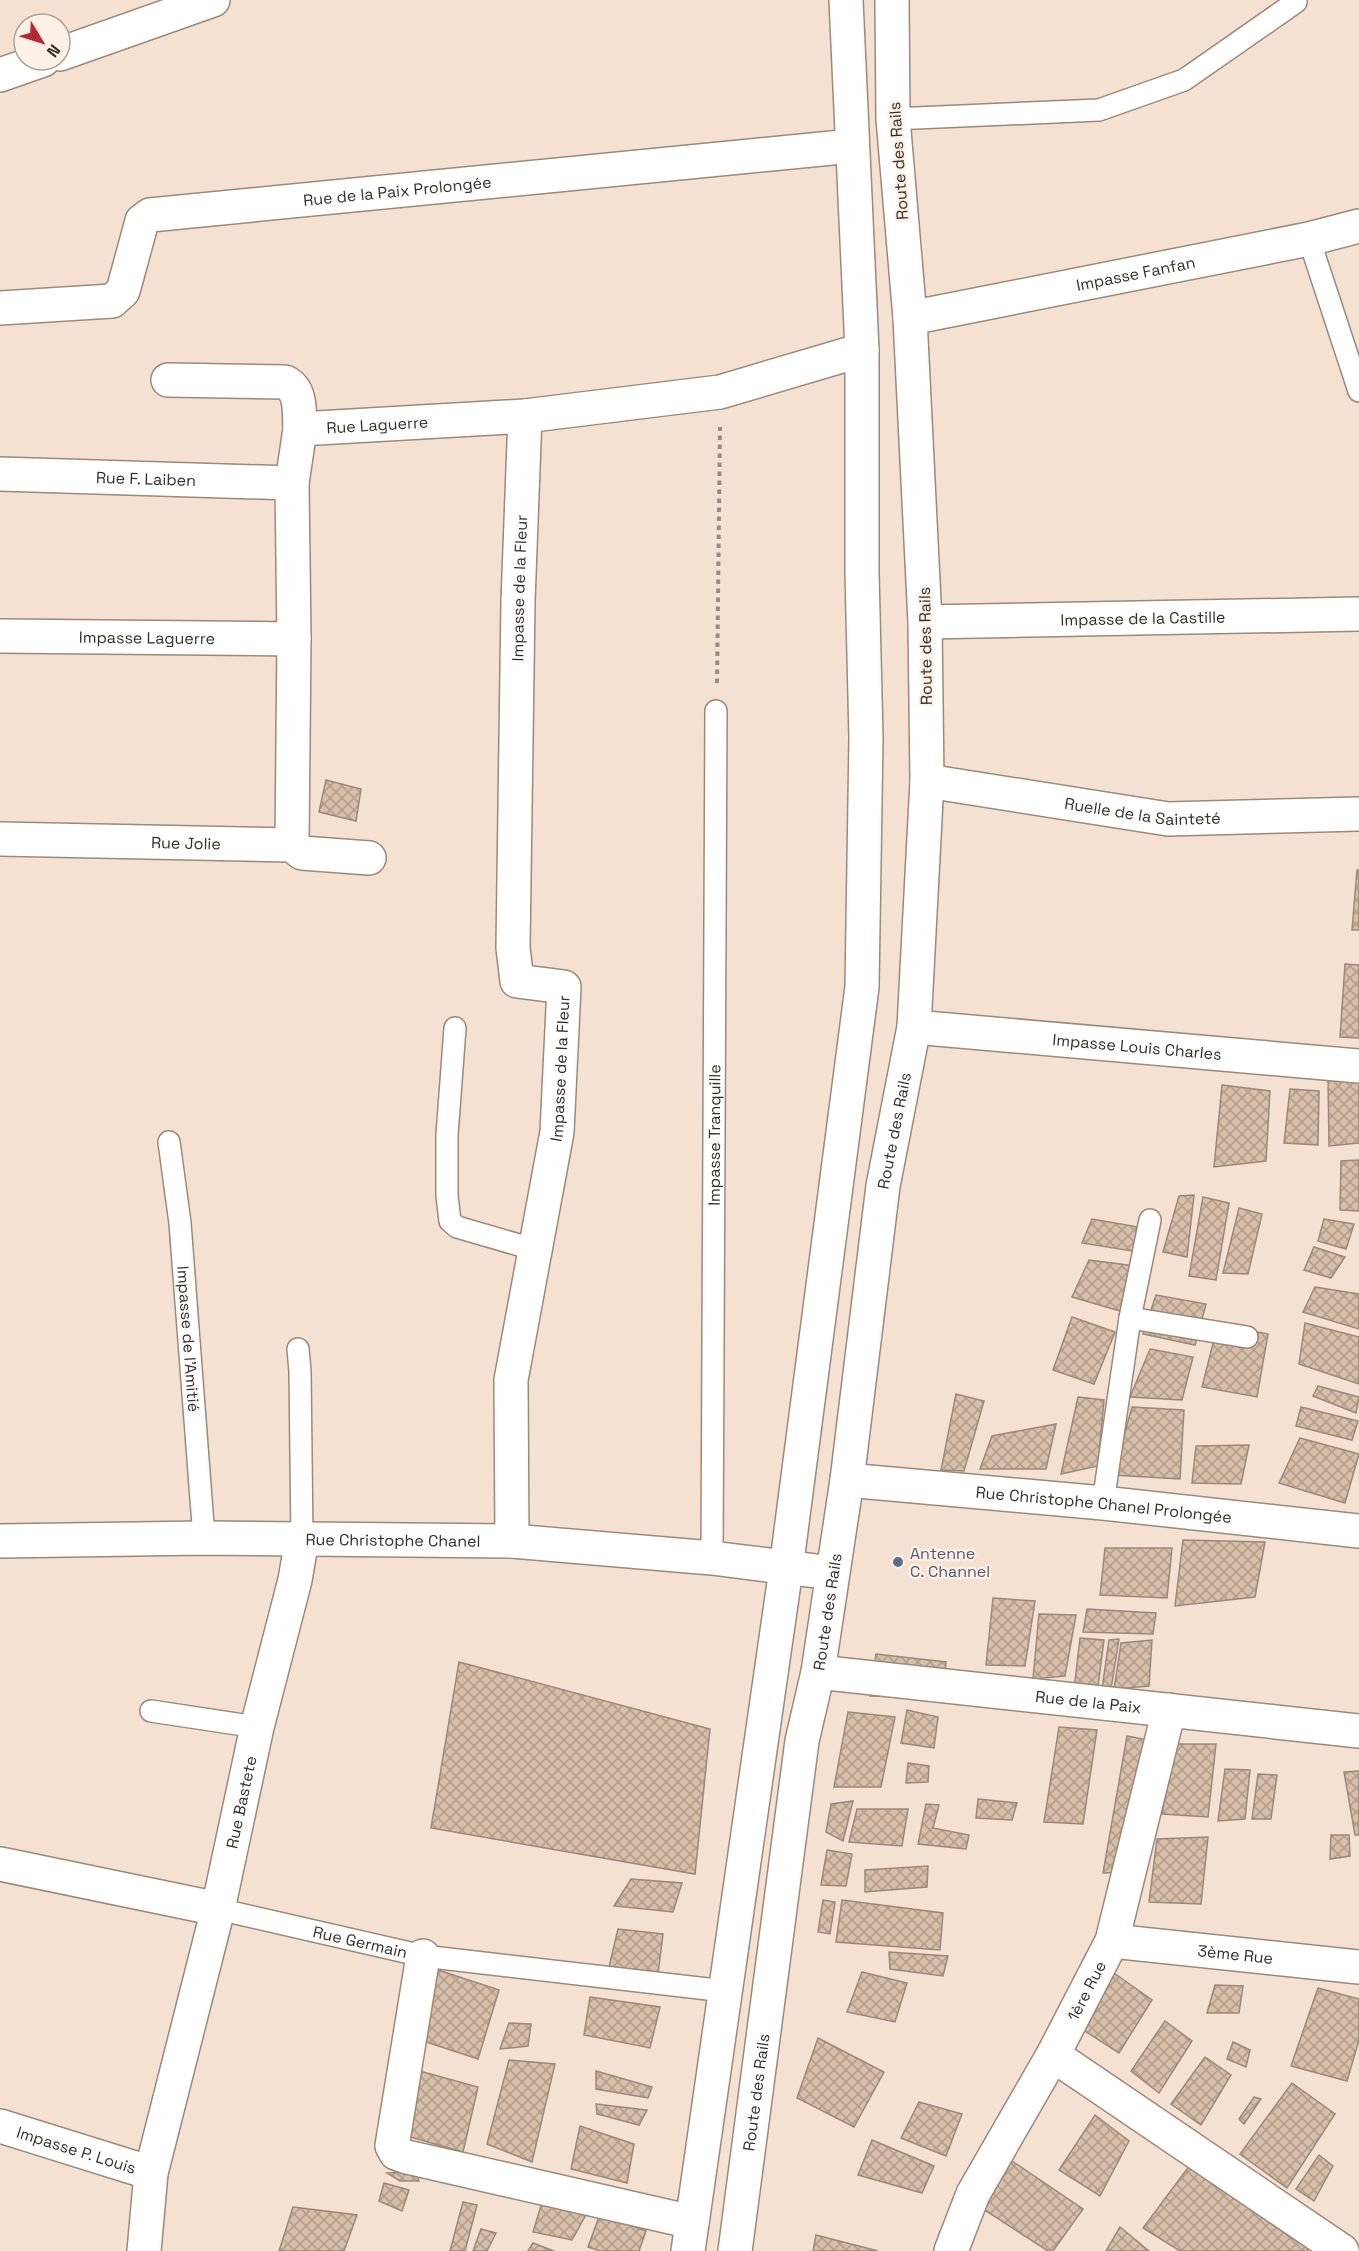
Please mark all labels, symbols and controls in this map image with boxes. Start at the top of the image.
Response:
north arrow [12,12,72,72]
text: N [42,40,65,62]
street label: Route des Rails [884,101,913,221]
street label: Rue de la Paix Prolongée [302,172,492,211]
street label: Impasse Fanfan [1074,252,1197,296]
street label: Rue Laguerre [326,412,429,438]
street label: Rue F. Laiben [96,467,196,491]
street label: Impasse de la Fleur [507,514,532,662]
street label: Route des Rails [914,587,937,705]
street label: Impasse de la Castille [1060,606,1226,631]
street label: Impasse Laguerre [79,627,215,649]
street label: Ruelle de la Sainteté [1063,793,1221,830]
street label: Rue Jolie [151,832,221,855]
street label: Impasse de la Fleur [545,995,575,1143]
street label: Impasse Louis Charles [1052,1029,1223,1065]
street label: Impasse Tranquille [704,1064,725,1206]
street label: Route des Rails [873,1071,916,1191]
street label: Impasse de l'Amitié [172,1265,204,1413]
street label: Rue Christophe Chanel Prolongée [975,1482,1233,1528]
street label: Rue Christophe Chanel [305,1529,481,1552]
place label: Antenne C. Channel [910,1543,990,1582]
street label: Route des Rails [808,1552,847,1672]
marker: Antenne C. Channel [891,1555,905,1569]
street label: Rue de la Paix [1034,1686,1143,1718]
street label: Rue Bastete [221,1754,262,1851]
street label: Rue Germain [311,1921,409,1963]
street label: 3ème Rue [1196,1940,1274,1969]
street label: 1ère Rue [1063,1957,1111,2024]
street label: Route des Rails [738,2032,774,2153]
street label: Impasse P. Louis [14,2122,138,2179]

